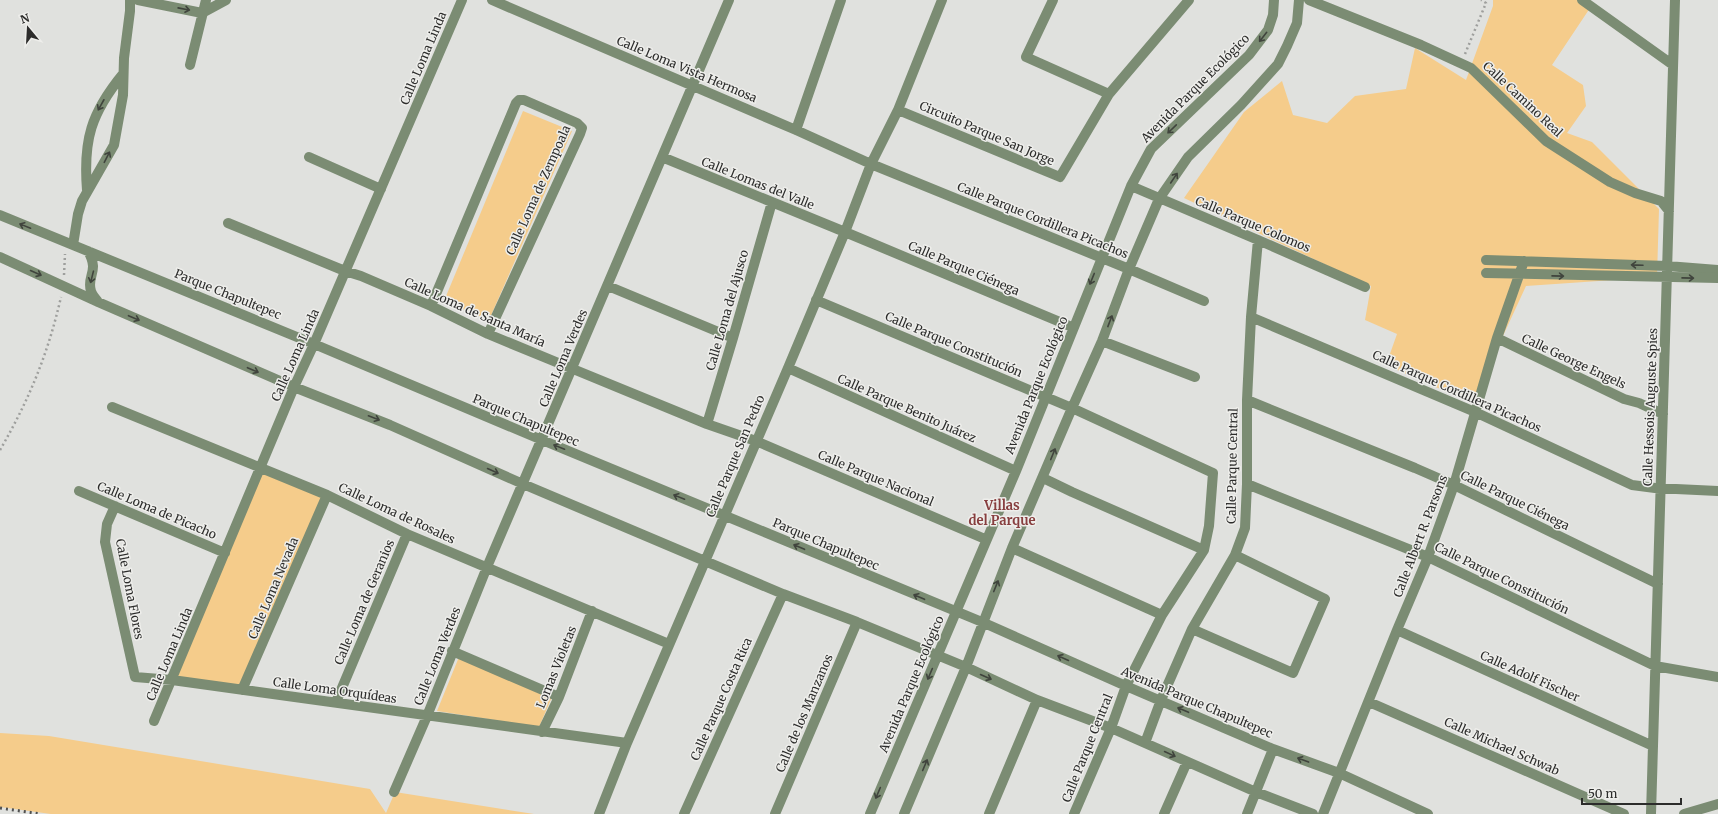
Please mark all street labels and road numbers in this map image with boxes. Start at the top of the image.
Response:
street label: Calle Loma Linda [397,9,450,107]
street label: Avenida Parque Ecológico [1137,31,1252,146]
street label: Calle Loma Vista Hermosa [615,33,760,106]
street label: Calle Camino Real [1480,58,1566,140]
street label: Circuito Parque San Jorge [917,98,1057,168]
street label: Calle Loma de Zempoala [503,122,574,257]
street label: Calle Lomas del Valle [699,153,817,213]
street label: Calle Parque Cordillera Picachos [955,179,1131,261]
street label: Calle Parque Colomos [1193,193,1313,255]
street label: Calle Parque Ciénega [906,238,1022,298]
street label: Calle Loma del Ajusco [703,248,751,372]
street label: Parque Chapultepec [172,266,284,322]
street label: Calle Loma de Santa María [402,274,548,350]
street label: Calle Loma Linda [268,306,322,404]
street label: Calle Loma Verdes [536,307,590,409]
street label: Calle Parque Constitución [883,308,1025,380]
street label: Avenida Parque Ecológico [1001,314,1071,457]
street label: Calle Hessois Auguste Spies [1640,328,1660,486]
street label: Calle George Engels [1520,330,1629,392]
street label: Calle Parque Cordillera Picachos [1370,347,1544,435]
street label: Calle Parque Benito Juárez [835,371,979,446]
street label: Parque Chapultepec [471,391,581,449]
street label: Calle Parque San Pedro [702,393,768,519]
street label: Calle Parque Central [1223,408,1241,524]
street label: Calle Parque Nacional [816,447,936,509]
street label: Calle Parque Ciénega [1458,467,1572,533]
street label: Calle Albert R. Parsons [1390,472,1450,599]
street label: Calle Loma de Picacho [95,478,219,542]
street label: Calle Loma de Rosales [336,479,458,547]
street label: Parque Chapultepec [771,515,881,573]
street label: Calle Loma Nevada [245,534,301,641]
street label: Calle Loma Flores [113,537,147,641]
street label: Calle Loma de Geranios [331,537,397,667]
street label: Calle Parque Constitución [1432,539,1572,617]
street label: Calle Loma Verdes [410,604,464,707]
street label: Calle Loma Linda [143,605,196,703]
street label: Avenida Parque Ecológico [875,613,947,756]
street label: Lomas Violetas [533,624,579,710]
street label: Calle Parque Costa Rica [687,635,755,763]
street label: Calle Adolf Fischer [1478,647,1583,705]
street label: Calle de los Manzanos [772,651,836,774]
street label: Avenida Parque Chapultepec [1118,663,1275,741]
street label: Calle Loma Orquídeas [272,674,398,706]
street label: Calle Parque Central [1058,691,1116,804]
street label: Calle Michael Schwab [1442,714,1562,778]

